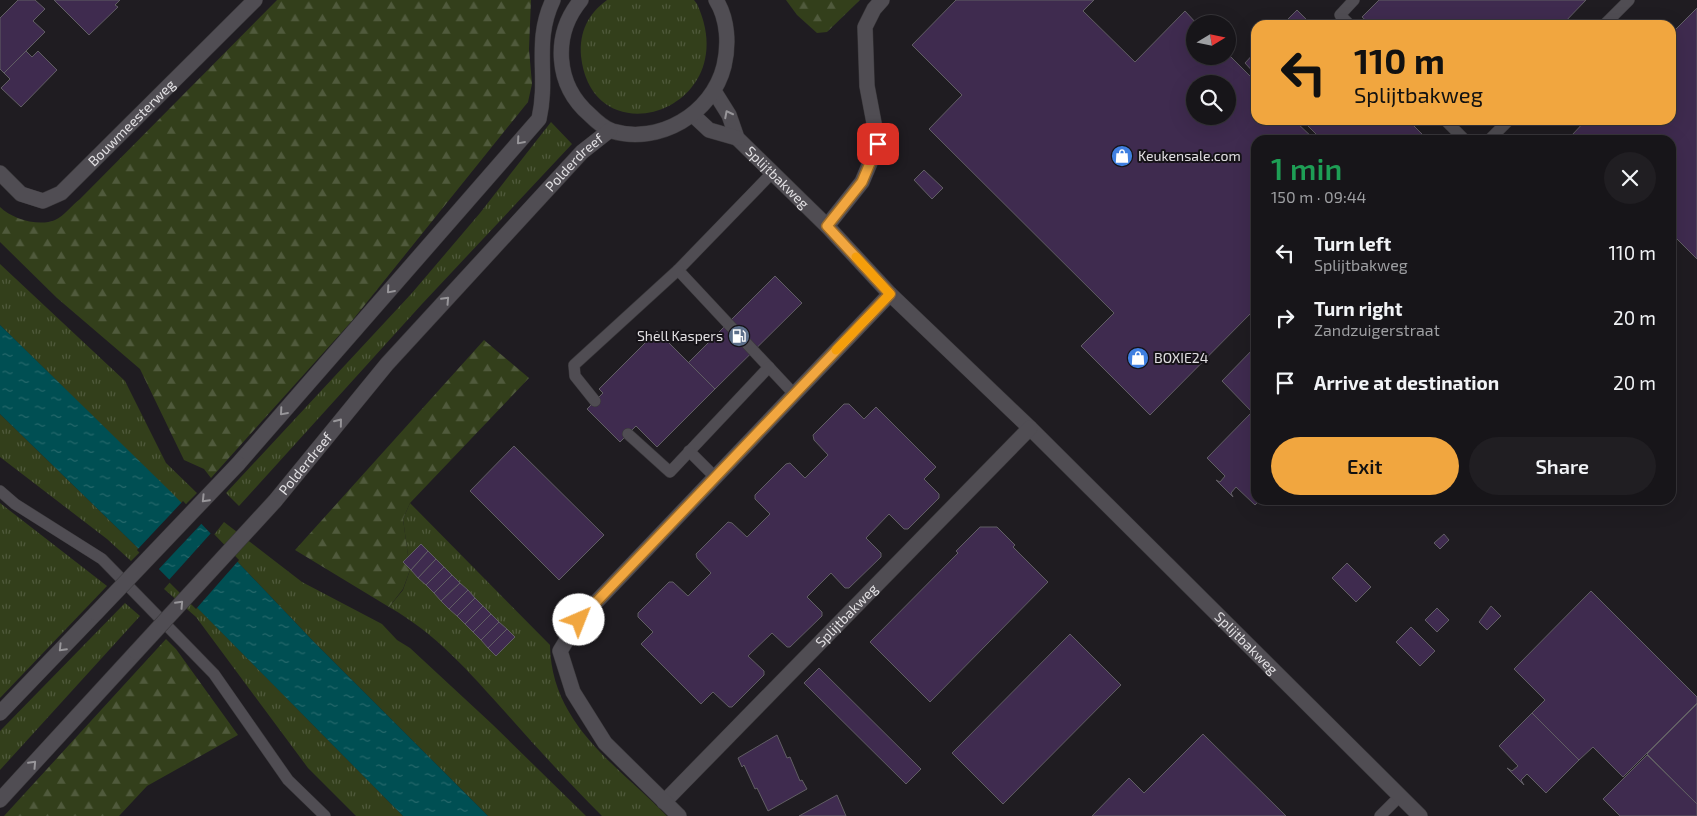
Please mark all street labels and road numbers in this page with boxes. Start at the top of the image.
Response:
street label: Bouwmeesterweg [84,75,178,169]
street label: Polderdreef [541,129,607,195]
street label: Splijtbakweg [742,142,813,212]
street label: Polderdreef [275,429,336,498]
street label: Splijtbakweg [811,580,881,650]
street label: Splijtbakweg [1211,608,1282,678]

